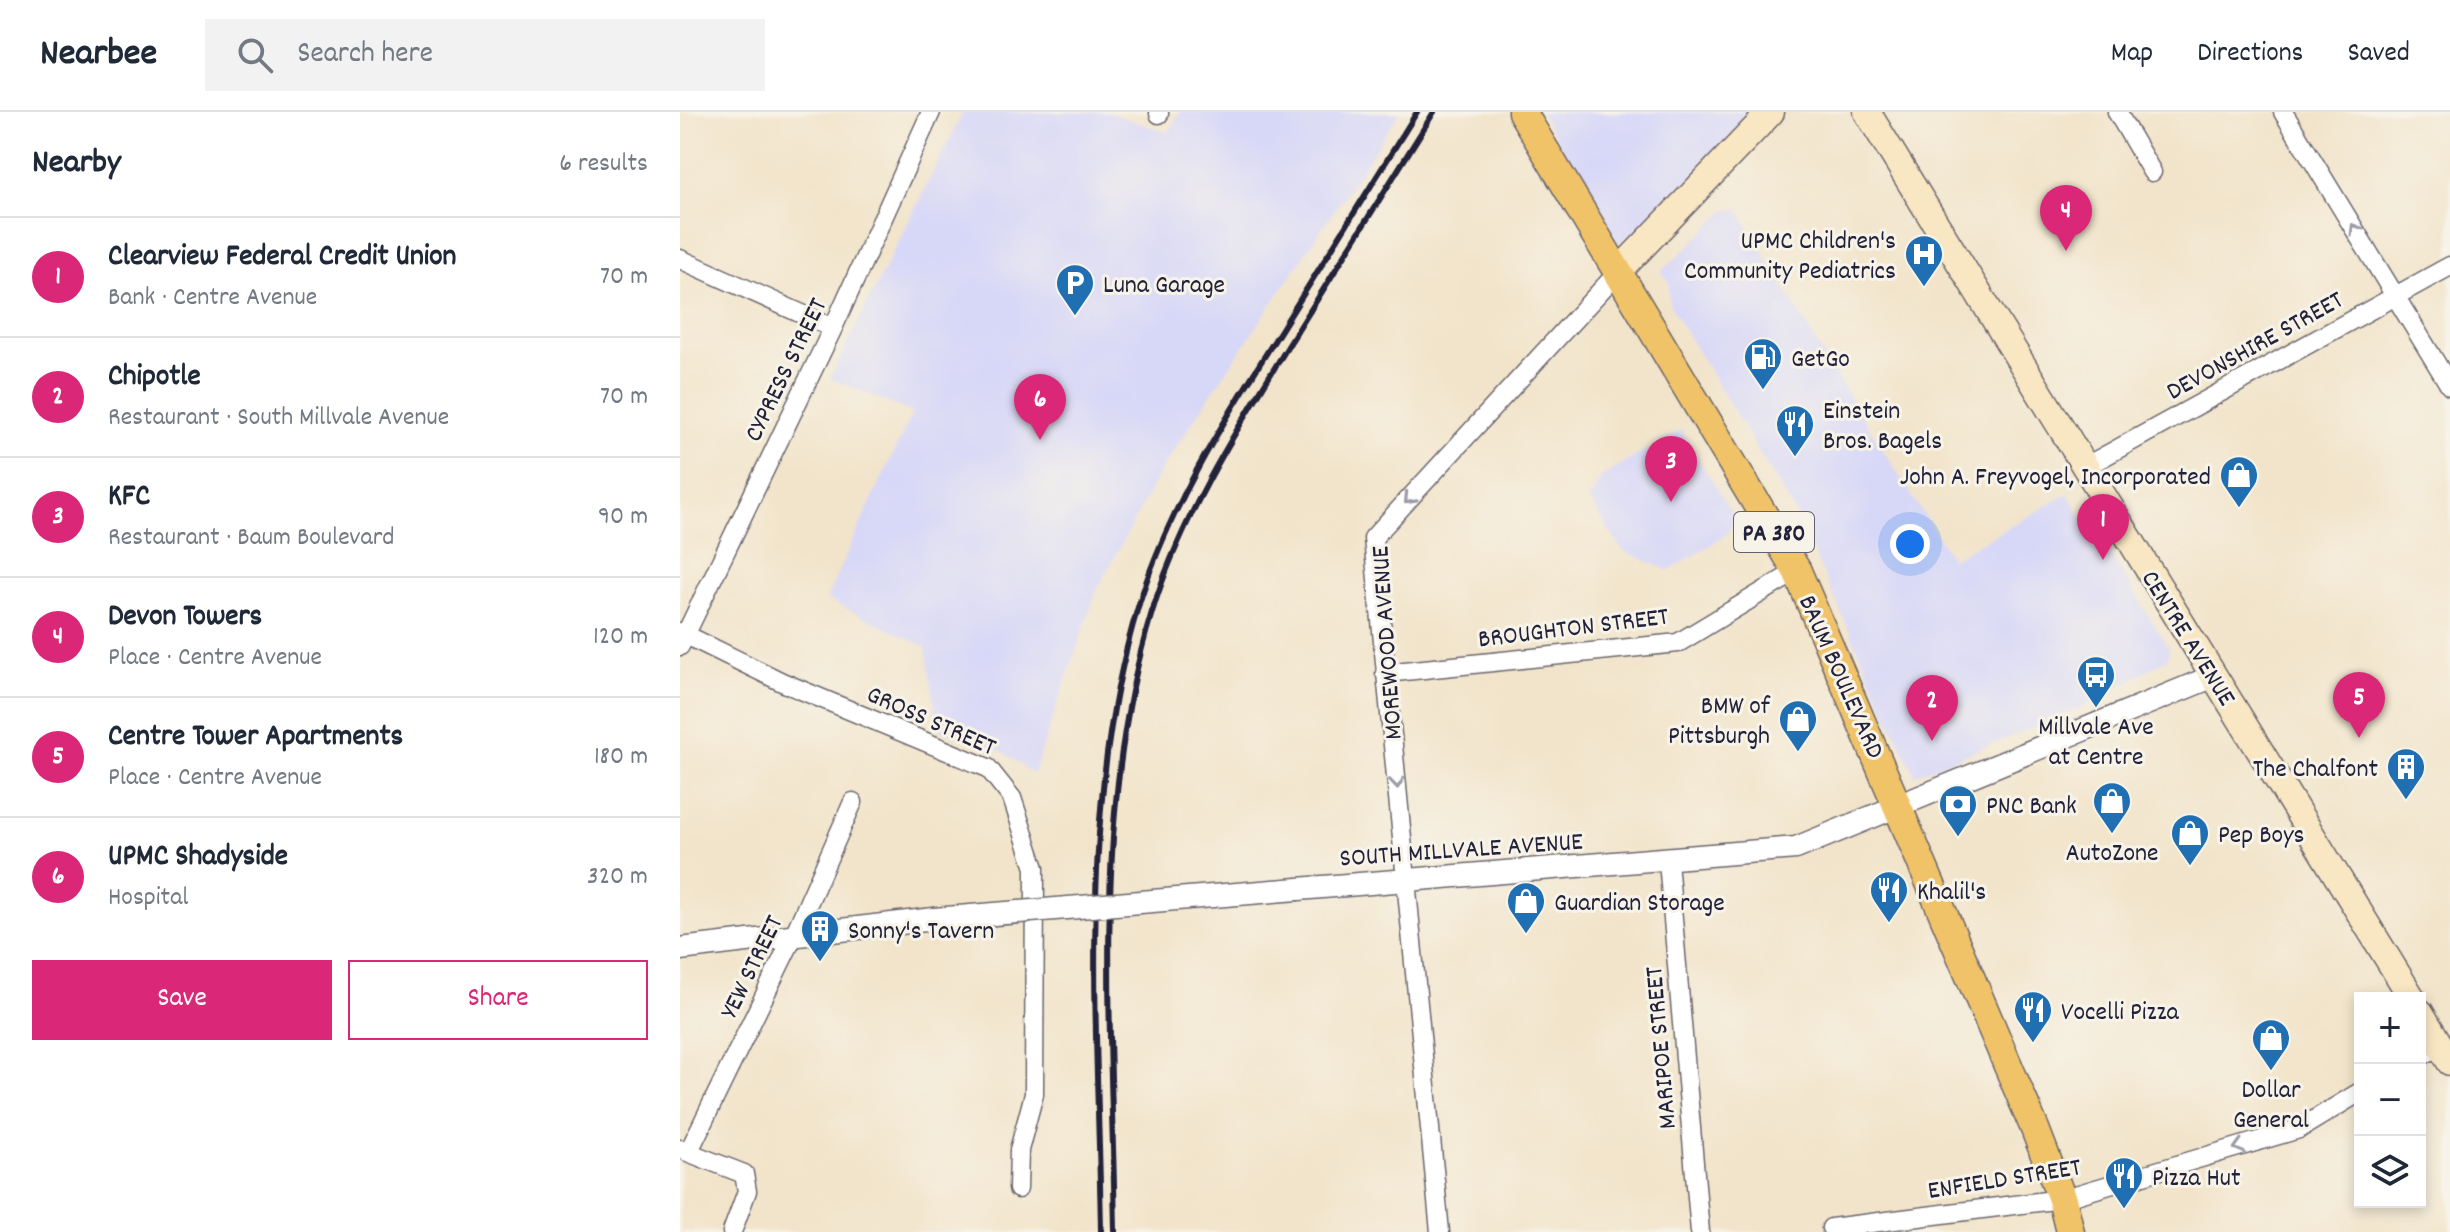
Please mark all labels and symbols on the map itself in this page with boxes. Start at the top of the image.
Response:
pin: 4 [2040,185,2092,251]
one-way arrow [2349,223,2364,238]
place label: UPMC Children's Community Pediatrics [1684,224,1896,291]
hospital icon: UPMC Children's Community Pediatrics [1903,233,1945,288]
parking icon: Luna Garage [1054,262,1096,317]
place label: Luna Garage [1103,268,1225,305]
street label: DEVONSHIRE STREET [2160,283,2351,411]
street label: CYPRESS STREET [736,292,838,449]
fuel station icon: GetGo [1742,336,1784,391]
place label: GetGo [1791,342,1850,379]
pin: 6 [1014,374,1066,440]
place label: Einstein Bros. Bagels [1823,394,1942,461]
restaurant icon: Einstein Bros. Bagels [1774,403,1816,458]
pin: 3 [1645,436,1697,502]
shop icon: John A. Freyvogel, Incorporated [2218,454,2260,509]
place label: John A. Freyvogel, Incorporated [1900,460,2211,497]
one-way arrow [1405,490,1419,505]
pin: 1 [2077,494,2129,560]
road number: PA 380 [1734,512,1814,552]
your location [1890,524,1930,564]
street label: MOREWOOD AVENUE [1363,544,1414,741]
street label: CENTRE AVENUE [2131,564,2244,714]
street label: BAUM BOULEVARD [1787,590,1892,765]
street label: BROUGHTON STREET [1476,599,1671,660]
bus stop icon: Millvale Ave at Centre [2075,654,2117,709]
pin: 5 [2333,672,2385,738]
pin: 2 [1906,675,1958,741]
street label: GROSS STREET [860,677,1002,767]
place label: BMW of Pittsburgh [1668,689,1771,756]
shop icon: BMW of Pittsburgh [1777,698,1819,753]
place label: Millvale Ave at Centre [2038,710,2154,777]
building icon: The Chalfont [2385,746,2427,801]
place label: The Chalfont [2253,752,2378,789]
one-way arrow [1388,777,1405,790]
shop icon: AutoZone [2091,780,2133,835]
bank icon: PNC Bank [1937,783,1979,838]
place label: PNC Bank [1986,789,2077,826]
shop icon: Pep Boys [2169,812,2211,867]
place label: Pep Boys [2218,818,2305,855]
street label: SOUTH MILLVALE AVENUE [1338,825,1584,878]
place label: AutoZone [2065,836,2159,873]
restaurant icon: Khalil's [1868,869,1910,924]
place label: Khalil's [1917,875,1986,912]
shop icon: Guardian Storage [1505,880,1547,935]
place label: Guardian Storage [1554,886,1725,923]
building icon: Sonny's Tavern [799,908,841,963]
street label: YEW STREET [712,909,794,1025]
place label: Sonny's Tavern [848,914,994,951]
street label: MARIPOE STREET [1637,964,1688,1131]
restaurant icon: Vocelli Pizza [2012,989,2054,1044]
place label: Vocelli Pizza [2061,995,2179,1032]
shop icon: Dollar General [2250,1017,2292,1072]
place label: Dollar General [2233,1073,2309,1140]
one-way arrow [2232,1138,2246,1154]
street label: ENFIELD STREET [1925,1150,2084,1211]
restaurant icon: Pizza Hut [2103,1155,2145,1210]
place label: Pizza Hut [2152,1161,2241,1198]

